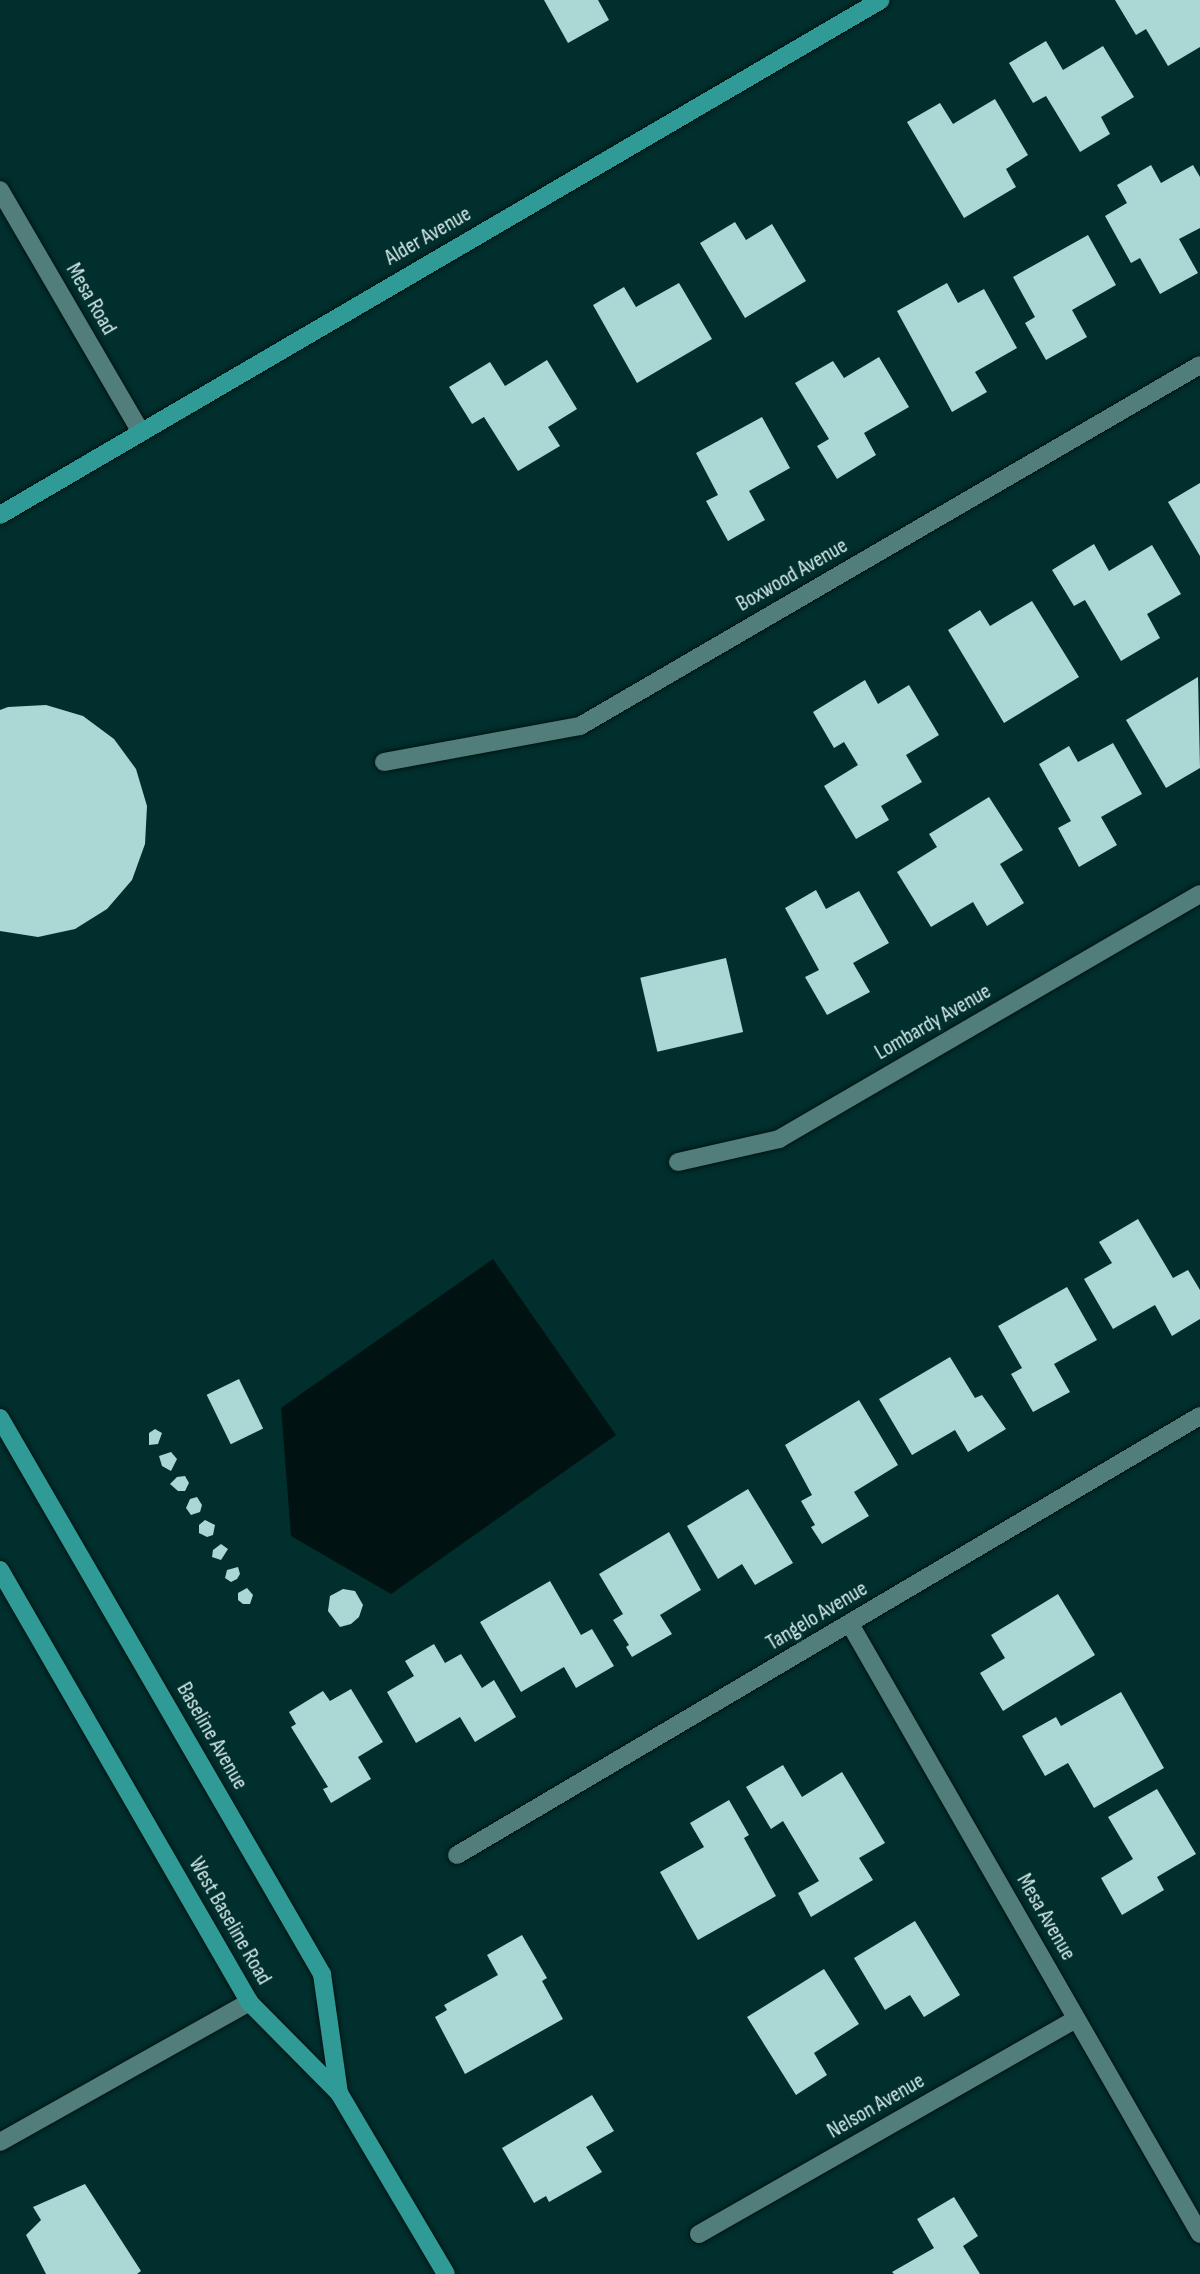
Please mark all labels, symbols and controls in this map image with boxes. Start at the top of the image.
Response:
street label: Alder Avenue [380,201,476,271]
street label: Mesa Road [60,258,122,340]
street label: Boxwood Avenue [732,533,852,617]
street label: Lombardy Avenue [870,978,996,1066]
street label: Tangelo Avenue [762,1575,872,1657]
street label: Baseline Avenue [171,1678,253,1794]
street label: West Baseline Road [183,1852,277,1990]
street label: Mesa Avenue [1011,1869,1081,1965]
street label: Nelson Avenue [823,2068,929,2144]

